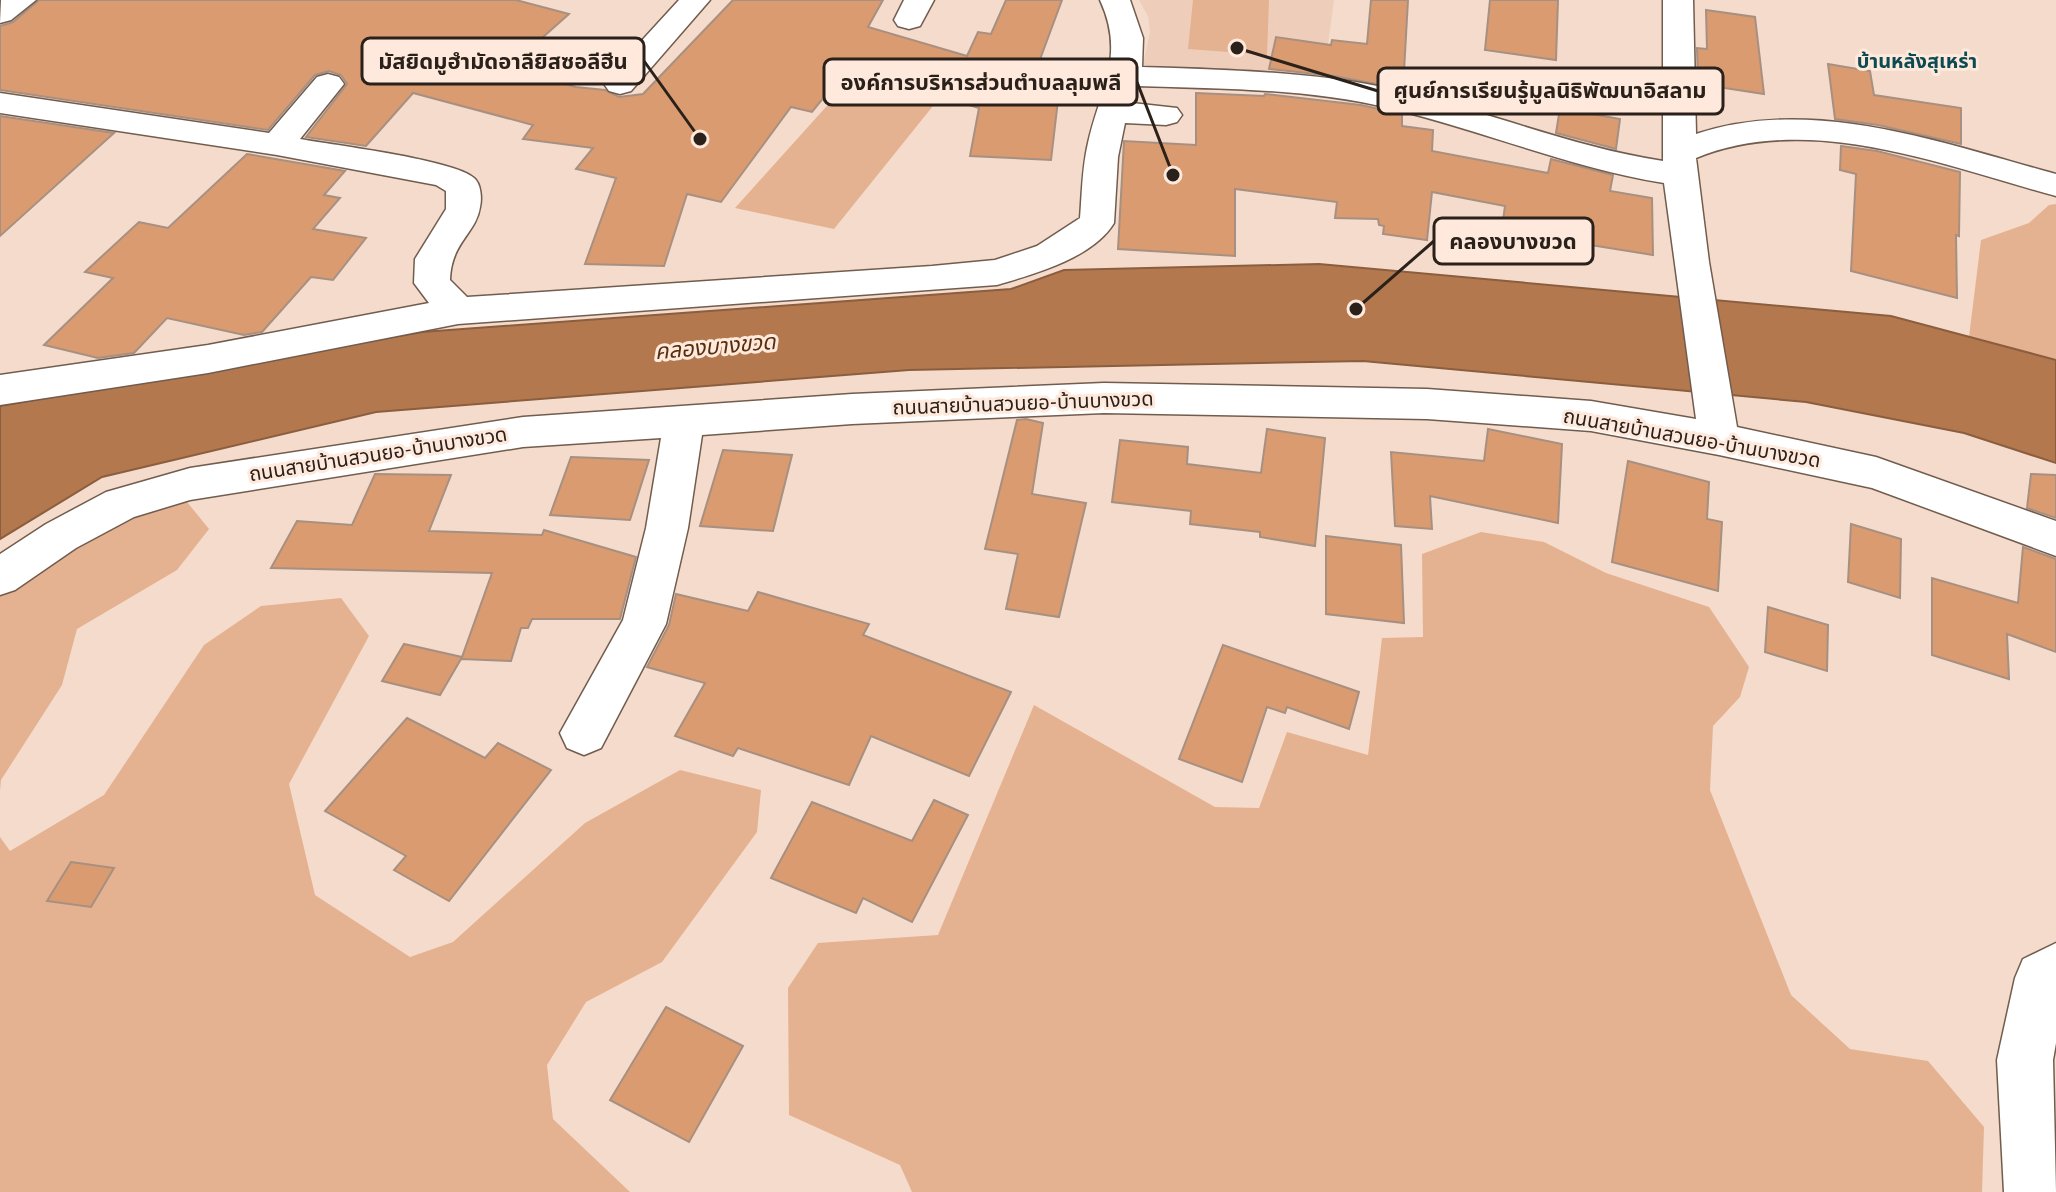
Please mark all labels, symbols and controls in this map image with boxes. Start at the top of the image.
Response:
callout: มัสยิดมูฮำมัดอาลียิสซอลีฮีน [362,38,644,84]
text: มัสยิดมูฮำมัดอาลียิสซอลีฮีน [378,47,628,75]
district label: บ้านหลังสุเหร่า [1857,48,1977,74]
callout: องค์การบริหารส่วนตำบลลุมพลี [824,59,1137,105]
text: องค์การบริหารส่วนตำบลลุมพลี [841,68,1121,96]
callout: ศูนย์การเรียนรู้มูลนิธิพัฒนาอิสลาม [1378,68,1723,114]
text: ศูนย์การเรียนรู้มูลนิธิพัฒนาอิสลาม [1394,76,1706,104]
callout: คลองบางขวด [1434,218,1593,264]
text: คลองบางขวด [1449,227,1577,255]
water label: คลองบางขวด [654,327,778,365]
street label: ถนนสายบ้านสวนยอ-บ้านบางขวด [892,385,1154,421]
street label: ถนนสายบ้านสวนยอ-บ้านบางขวด [1561,403,1823,473]
street label: ถนนสายบ้านสวนยอ-บ้านบางขวด [247,421,509,487]

